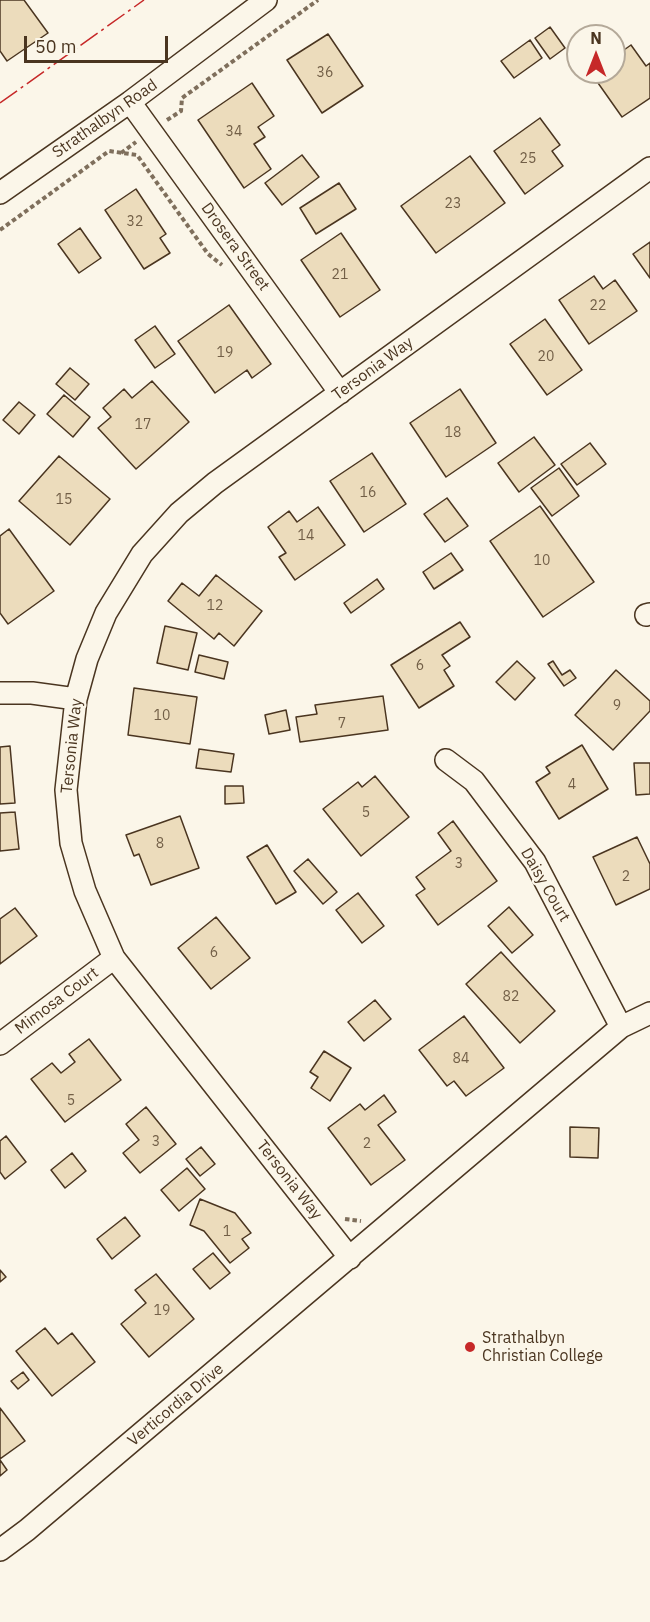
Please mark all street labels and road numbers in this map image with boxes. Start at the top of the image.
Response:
street label: Strathalbyn Road [49,76,161,162]
street label: Drosera Street [197,199,273,295]
street label: Tersonia Way [329,333,417,405]
street label: Tersonia Way [57,698,87,794]
street label: Daisy Court [516,845,574,925]
street label: Mimosa Court [11,963,103,1039]
street label: Tersonia Way [252,1136,326,1224]
street label: Verticordia Drive [124,1359,228,1451]

